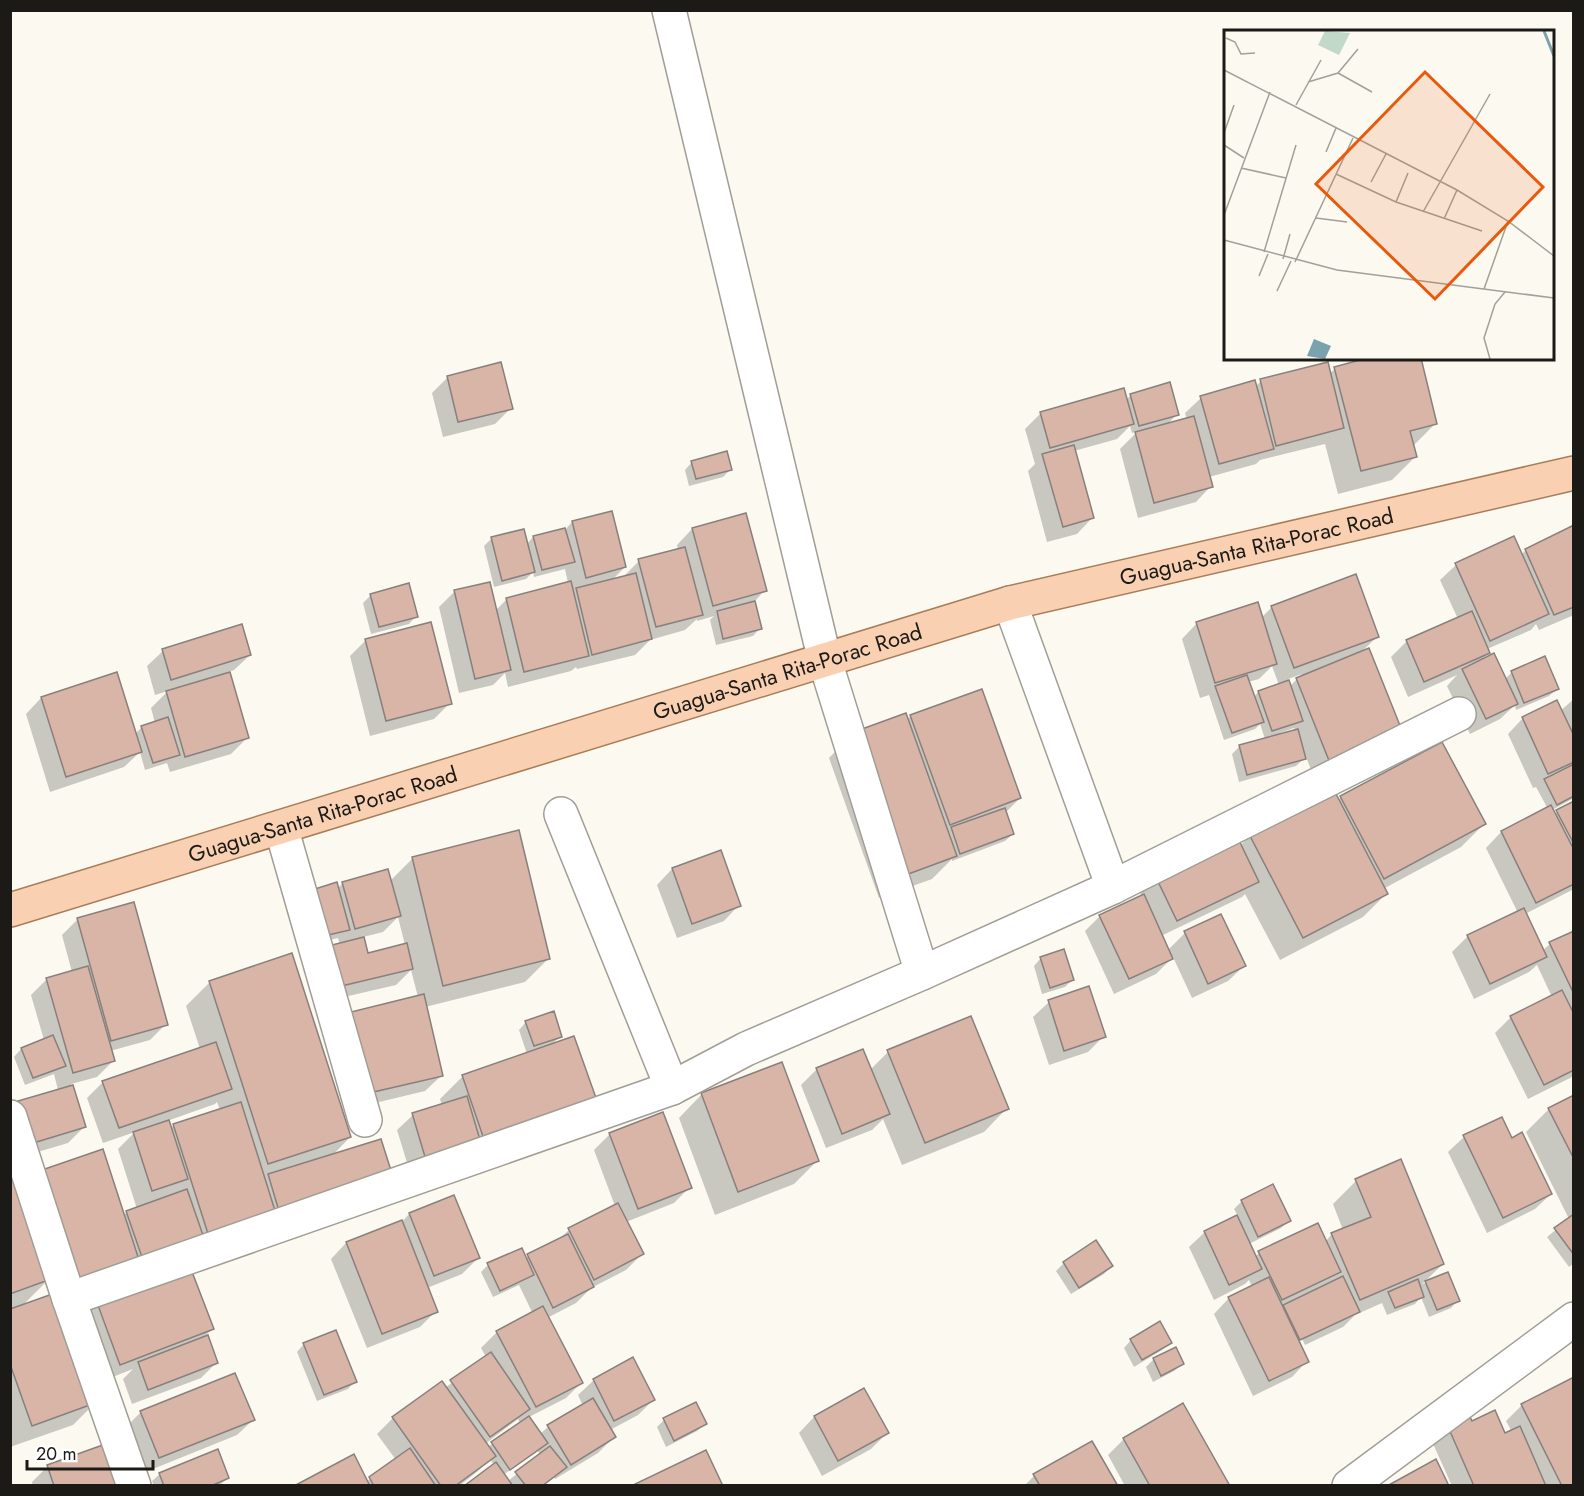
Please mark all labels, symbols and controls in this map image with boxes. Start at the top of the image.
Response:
inset map [1224,30,1554,360]
street label: Guagua-Santa Rita-Porac Road [1116,499,1396,593]
street label: Guagua-Santa Rita-Porac Road [649,615,926,728]
street label: Guagua-Santa Rita-Porac Road [184,758,461,870]
scale bar [27,1433,153,1471]
text: 20 m [36,1441,76,1467]

